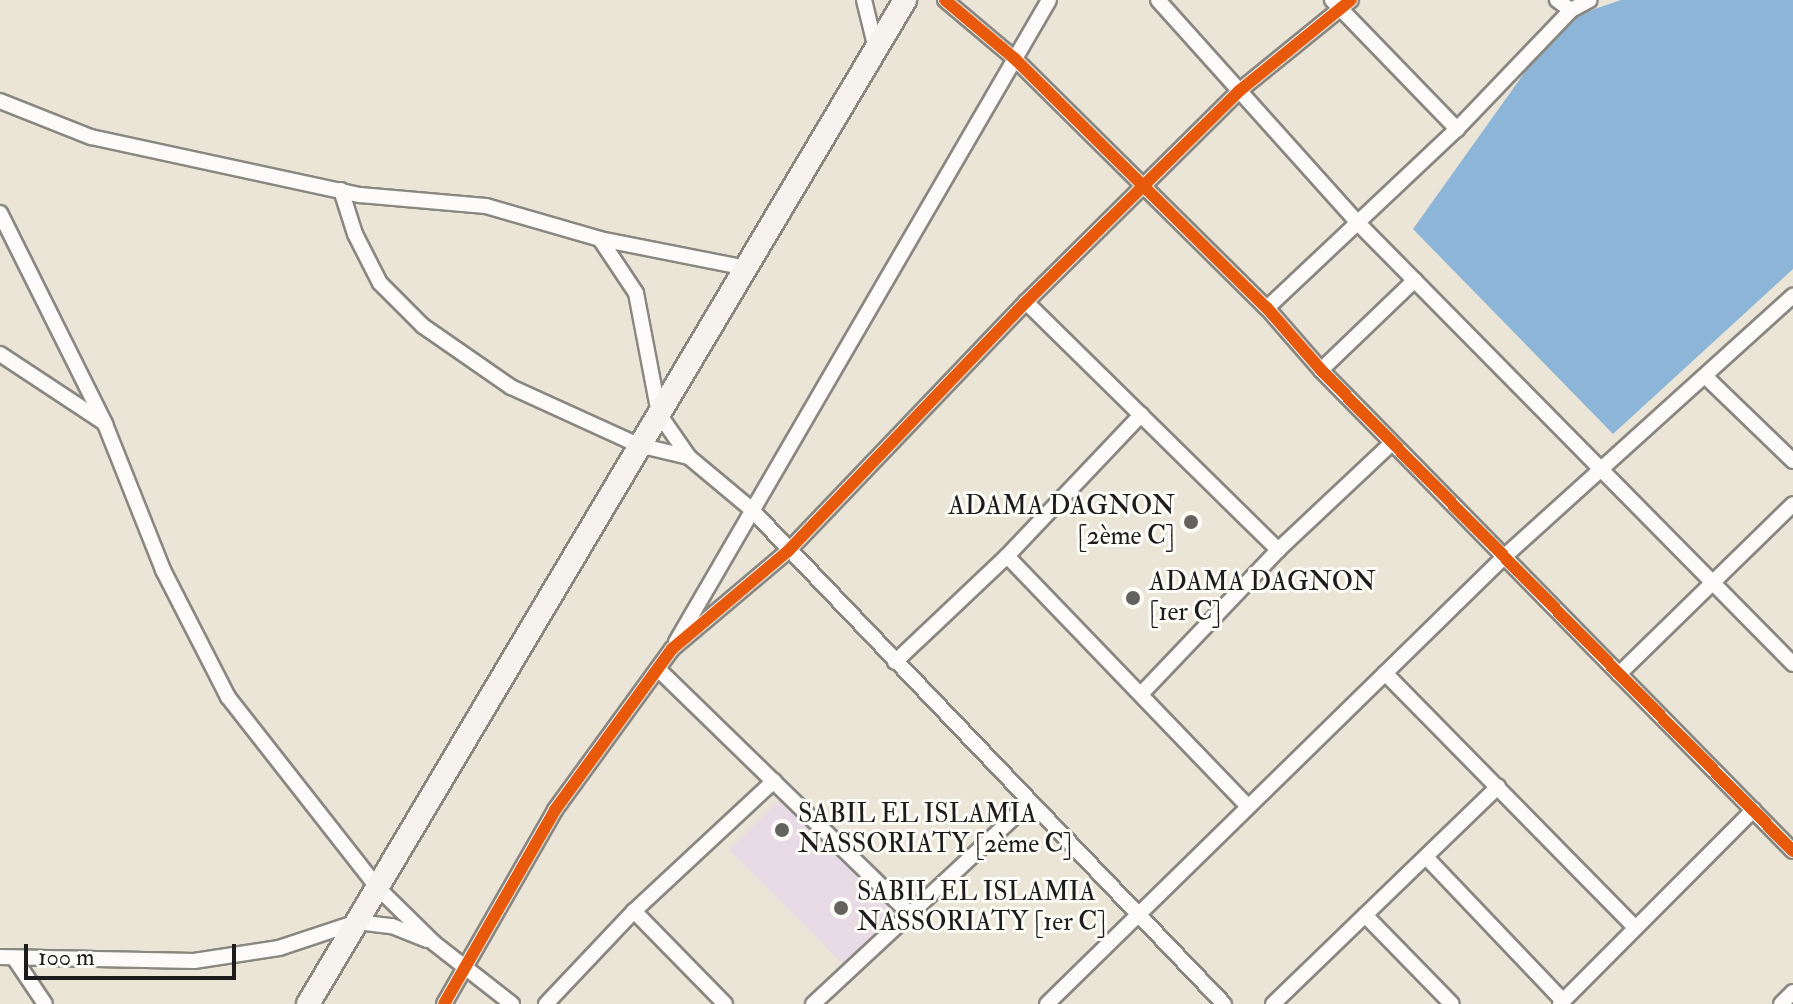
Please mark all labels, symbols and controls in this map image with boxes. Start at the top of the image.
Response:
place label: ADAMA DAGNON [2ème C] [948,491,1175,552]
marker: ADAMA DAGNON [2ème C] [1182,513,1200,531]
place label: ADAMA DAGNON [1er C] [1149,567,1376,628]
marker: ADAMA DAGNON [1er C] [1124,589,1142,607]
place label: SABIL EL ISLAMIA NASSORIATY [2ème C] [798,799,1073,860]
marker: SABIL EL ISLAMIA NASSORIATY [2ème C] [773,821,791,839]
place label: SABIL EL ISLAMIA NASSORIATY [1er C] [857,877,1106,938]
marker: SABIL EL ISLAMIA NASSORIATY [1er C] [832,899,850,917]
scale bar [28,928,240,978]
text: 100 m [38,942,95,973]

